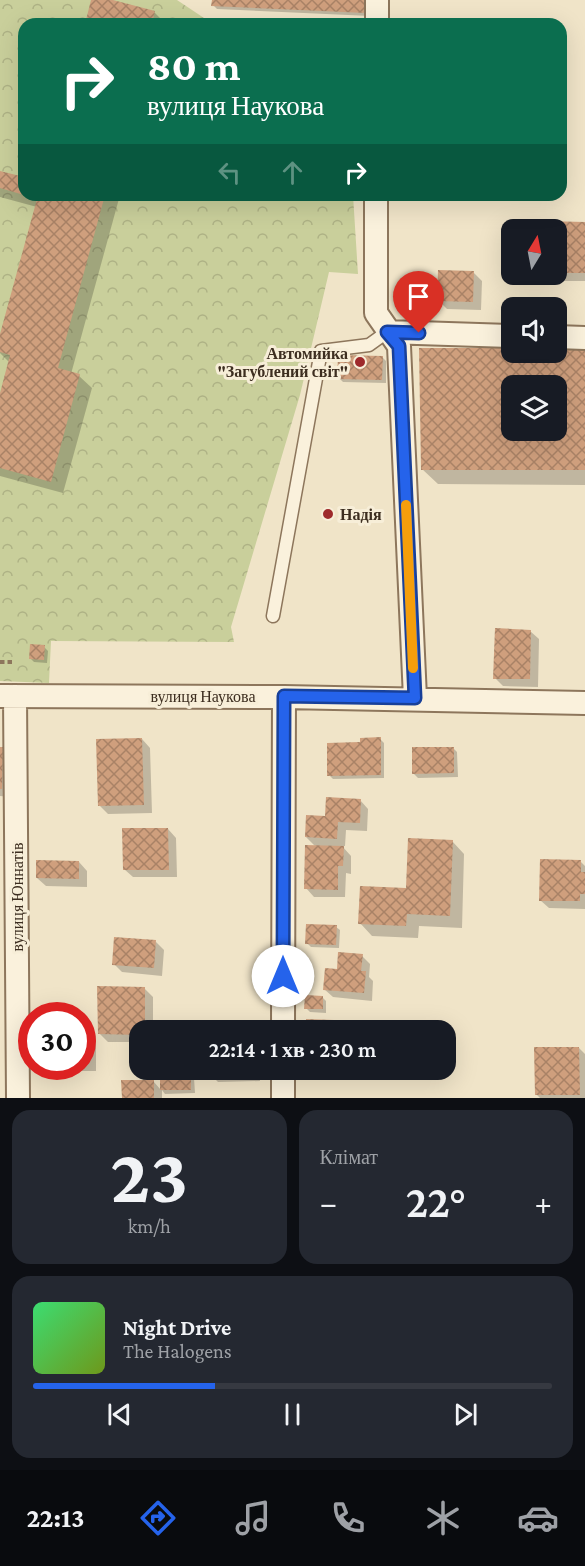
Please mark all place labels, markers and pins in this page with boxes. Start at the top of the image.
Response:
pin [393,271,444,333]
place label: Автомийка "Загублений світ" [217,345,348,381]
marker: Автомийка "Загублений світ" [353,355,367,369]
place label: Надія [340,506,382,523]
marker: Надія [321,507,335,521]

